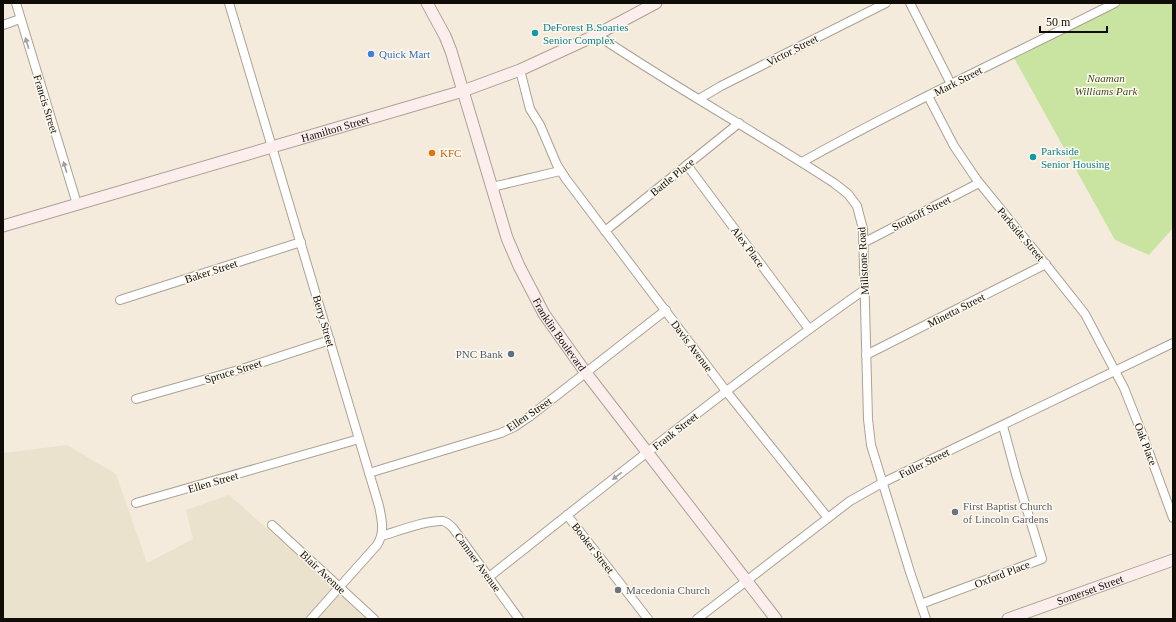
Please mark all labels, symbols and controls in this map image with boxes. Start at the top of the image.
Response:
scale bar [1040,8,1107,34]
text: 50 m [1046,15,1071,29]
place label: DeForest B.Soaries Senior Complex [543,21,629,46]
marker: DeForest B.Soaries Senior Complex [530,28,540,38]
street label: Victor Street [764,32,820,68]
one-way arrow [24,37,30,49]
place label: Quick Mart [379,48,430,60]
marker: Quick Mart [366,49,376,59]
street label: Mark Street [932,64,984,98]
park label: Naaman Williams Park [1075,72,1138,97]
street label: Francis Street [31,73,61,135]
street label: Hamilton Street [300,113,370,144]
place label: Parkside Senior Housing [1041,145,1110,170]
place label: KFC [440,147,461,159]
marker: KFC [427,148,437,158]
marker: Parkside Senior Housing [1028,152,1038,162]
street label: Battle Place [648,156,696,198]
one-way arrow [62,161,68,173]
street label: Stothoff Street [890,193,952,233]
street label: Parkside Street [995,205,1047,263]
street label: Alex Place [729,224,767,270]
street label: Millstone Road [855,226,871,295]
street label: Baker Street [183,257,239,285]
street label: Minetta Street [925,290,987,330]
street label: Berry Street [311,294,337,348]
street label: Franklin Boulevard [531,296,589,374]
street label: Davis Avenue [669,318,715,374]
place label: PNC Bank [456,348,503,360]
marker: PNC Bank [506,349,516,359]
street label: Spruce Street [203,357,263,385]
street label: Ellen Street [504,395,554,433]
street label: Frank Street [650,410,700,452]
street label: Oak Place [1132,421,1160,467]
street label: Fuller Street [897,446,951,480]
street label: Ellen Street [187,469,239,495]
one-way arrow [612,472,623,480]
place label: First Baptist Church of Lincoln Gardens [963,500,1053,525]
marker: First Baptist Church of Lincoln Gardens [950,507,960,517]
street label: Booker Street [570,520,616,576]
street label: Camner Avenue [452,530,504,594]
street label: Blair Avenue [298,548,348,596]
street label: Oxford Place [973,558,1031,590]
street label: Somerset Street [1055,572,1125,607]
place label: Macedonia Church [626,584,710,596]
marker: Macedonia Church [613,585,623,595]

